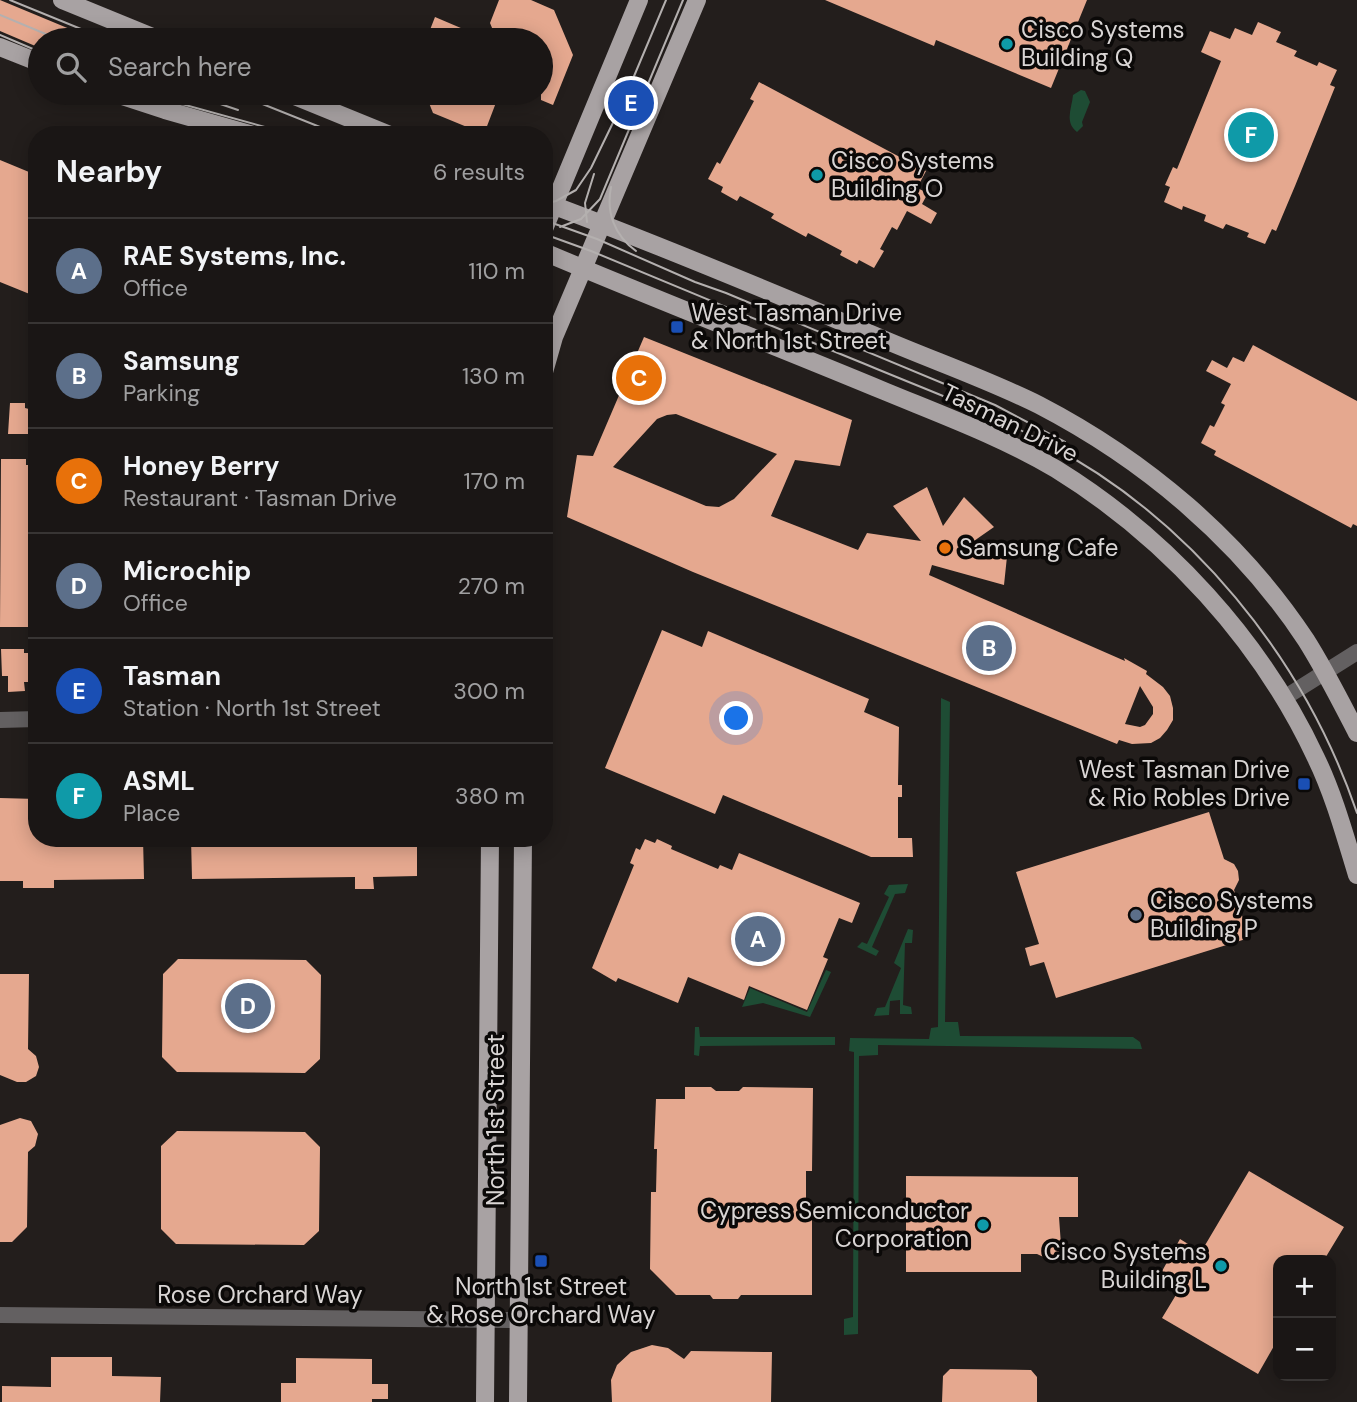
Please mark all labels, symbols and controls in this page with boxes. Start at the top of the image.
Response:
place label: Cisco Systems Building Q [1021,14,1185,73]
search box [28,28,553,105]
marker: Cisco Systems Building Q [999,36,1015,52]
icon: search [52,48,90,86]
text: Search here [108,50,251,84]
pin: E [608,77,654,129]
pin: F [1228,109,1274,161]
place label: Cisco Systems Building O [831,145,995,204]
text: Nearby [56,152,162,191]
text: 6 results [433,157,525,187]
marker: Cisco Systems Building O [809,167,825,183]
text: RAE Systems, Inc. [123,239,346,273]
text: A [71,256,87,286]
text: 110 m [468,256,525,286]
text: Office [123,273,188,303]
place label: West Tasman Drive & North 1st Street [691,297,902,356]
marker: West Tasman Drive & North 1st Street [669,319,685,335]
text: Samsung [123,344,240,378]
pin: C [616,352,662,404]
text: B [72,361,86,391]
text: 130 m [462,361,525,391]
street label: Tasman Drive [937,376,1084,469]
text: Parking [123,378,200,408]
text: Honey Berry [123,449,280,483]
text: C [71,466,87,496]
text: 170 m [464,466,525,496]
text: Restaurant · Tasman Drive [123,483,397,513]
place label: Samsung Cafe [959,532,1118,563]
marker: Samsung Cafe [937,540,953,556]
text: Microchip [123,554,251,588]
text: D [71,571,87,601]
text: 270 m [458,571,525,601]
text: Office [123,588,188,618]
pin: B [966,622,1012,674]
text: Tasman [123,659,221,693]
text: E [72,676,86,706]
text: 300 m [453,676,525,706]
text: Station · North 1st Street [123,693,381,723]
your location [719,701,753,735]
place label: West Tasman Drive & Rio Robles Drive [1079,754,1290,813]
text: ASML [123,764,195,798]
marker: West Tasman Drive & Rio Robles Drive [1296,776,1312,792]
text: F [73,781,85,811]
text: 380 m [455,781,525,811]
text: Place [123,798,180,828]
place label: Cisco Systems Building P [1150,885,1314,944]
marker: Cisco Systems Building P [1128,907,1144,923]
pin: A [735,913,781,965]
pin: D [225,980,271,1032]
street label: North 1st Street [480,1034,511,1206]
place label: Cypress Semiconductor Corporation [700,1195,969,1254]
marker: Cypress Semiconductor Corporation [975,1217,991,1233]
place label: Cisco Systems Building L [1043,1236,1207,1295]
marker: North 1st Street & Rose Orchard Way [533,1253,549,1269]
map controls [1273,1255,1336,1381]
button: + [1273,1255,1336,1318]
marker: Cisco Systems Building L [1213,1258,1229,1274]
place label: North 1st Street & Rose Orchard Way [426,1271,656,1330]
street label: Rose Orchard Way [157,1279,363,1310]
button: − [1273,1318,1336,1381]

